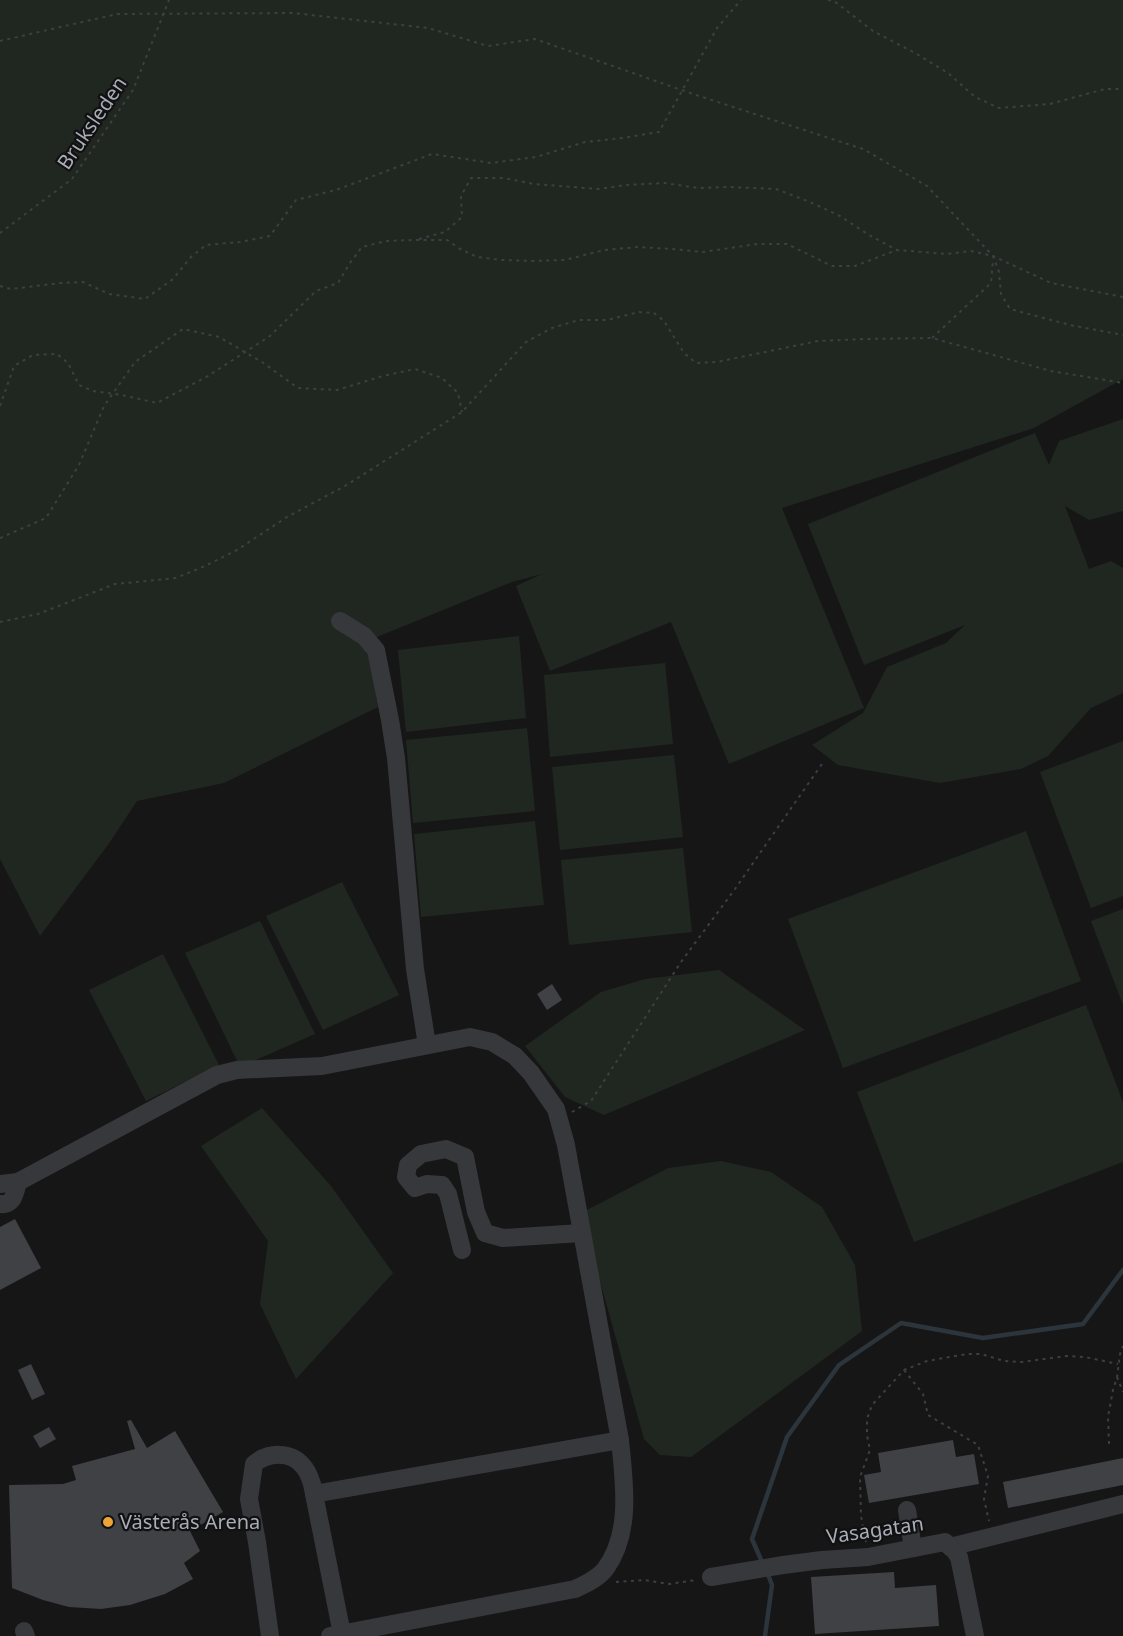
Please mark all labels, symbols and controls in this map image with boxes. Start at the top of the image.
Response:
street label: Bruksleden [51,71,132,174]
place label: Västerås Arena [120,1508,260,1535]
street label: Vasagatan [825,1509,925,1550]
marker: Västerås Arena [101,1515,115,1529]

